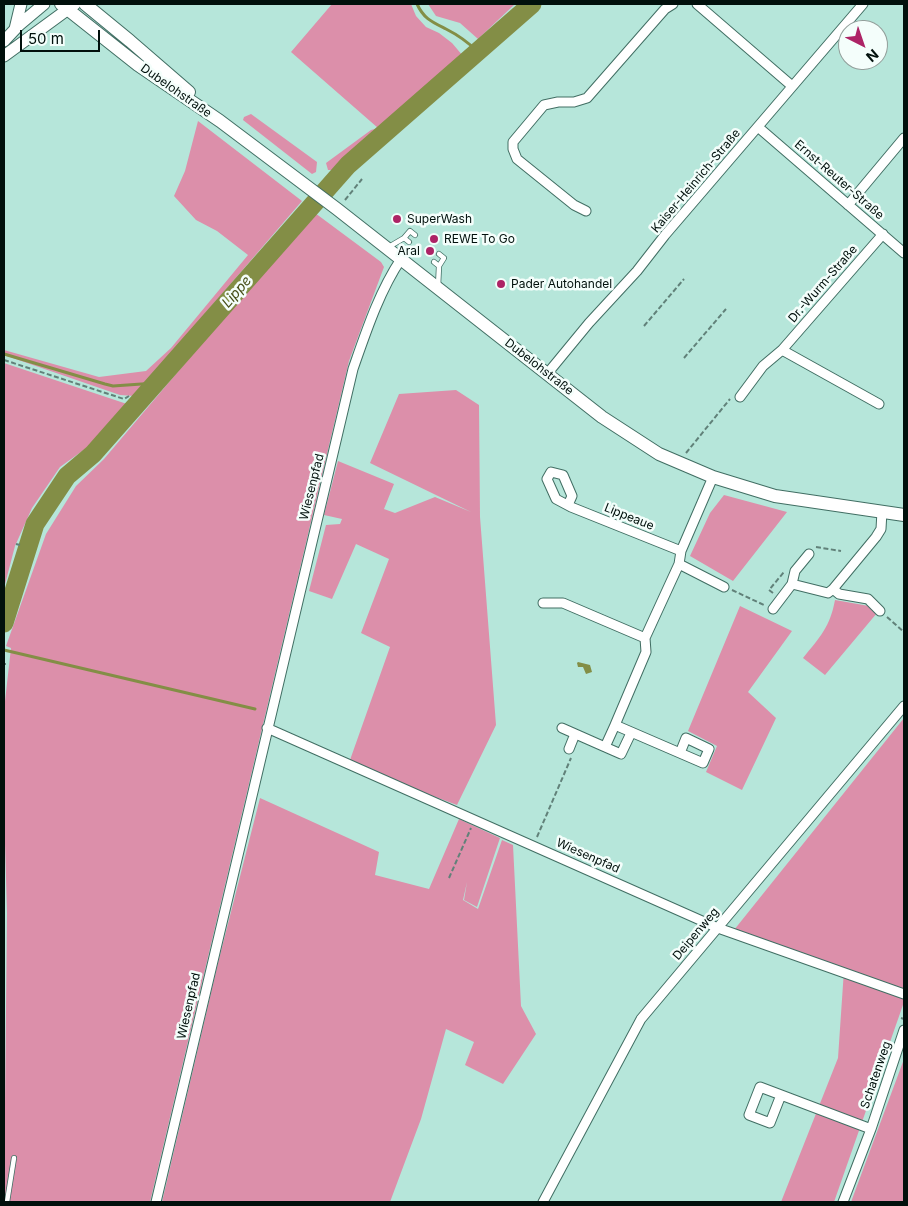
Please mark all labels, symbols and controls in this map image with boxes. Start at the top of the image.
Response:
scale bar [22,20,102,52]
north arrow [838,20,888,70]
text: 50 m [28,29,64,48]
text: N [863,46,882,66]
street label: Dubelohstraße [138,61,214,121]
street label: Kaiser-Heinrich-Straße [648,126,744,236]
street label: Ernst-Reuter-Straße [791,137,887,223]
place label: SuperWash [407,212,472,226]
marker: SuperWash [391,213,403,225]
place label: REWE To Go [444,232,515,246]
marker: REWE To Go [428,233,440,245]
street label: Dr.-Wurm-Straße [786,242,860,326]
place label: Aral [398,244,420,258]
marker: Aral [424,245,436,257]
water label: Lippe [219,273,255,311]
place label: Pader Autohandel [511,277,612,291]
marker: Pader Autohandel [495,278,507,290]
street label: Dubelohstraße [502,336,576,398]
street label: Wiesenpfad [297,452,327,522]
street label: Lippeaue [602,501,656,533]
street label: Wiesenpfad [554,836,622,876]
street label: Deipenweg [670,905,722,963]
street label: Wiesenpfad [174,971,204,1041]
street label: Schatenweg [858,1039,894,1111]

